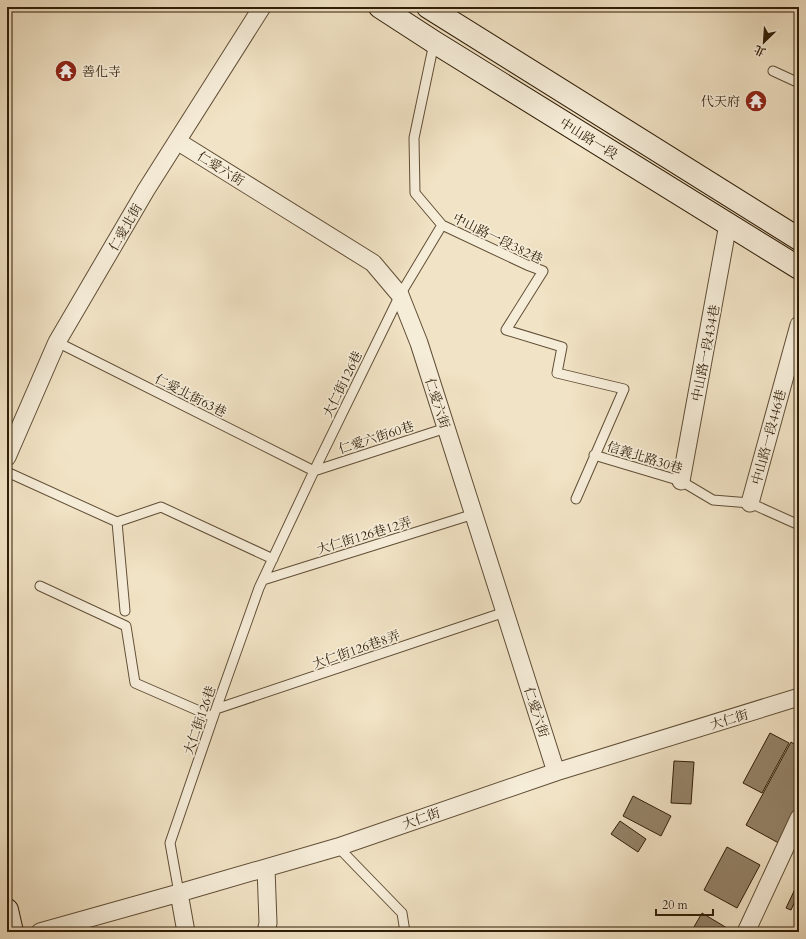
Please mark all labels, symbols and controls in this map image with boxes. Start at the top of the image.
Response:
north arrow [744,22,784,62]
text: 北 [752,41,768,60]
temple icon: 善化寺 [53,58,79,84]
place label: 善化寺 [82,63,121,81]
temple icon: 代天府 [743,88,769,114]
place label: 代天府 [701,93,740,111]
street label: 中山路一段 [556,114,621,164]
street label: 仁愛六街 [194,147,247,190]
street label: 仁愛北街 [105,200,147,255]
street label: 中山路一段382巷 [450,209,546,268]
street label: 中山路一段434巷 [688,303,724,403]
street label: 大仁街126巷 [319,348,367,421]
street label: 仁愛北街63巷 [152,370,230,422]
street label: 仁愛六街 [420,376,454,431]
street label: 中山路一段446巷 [748,388,790,487]
street label: 仁愛六街60巷 [336,417,416,459]
street label: 信義北路30巷 [605,438,685,478]
street label: 大仁街126巷12弄 [315,513,414,559]
street label: 大仁街126巷8弄 [310,627,403,673]
street label: 大仁街126巷 [180,683,220,757]
street label: 仁愛六街 [519,685,553,740]
street label: 大仁街 [708,706,751,734]
street label: 大仁街 [400,804,443,834]
scale bar [656,891,713,917]
text: 20 m [662,897,689,913]

